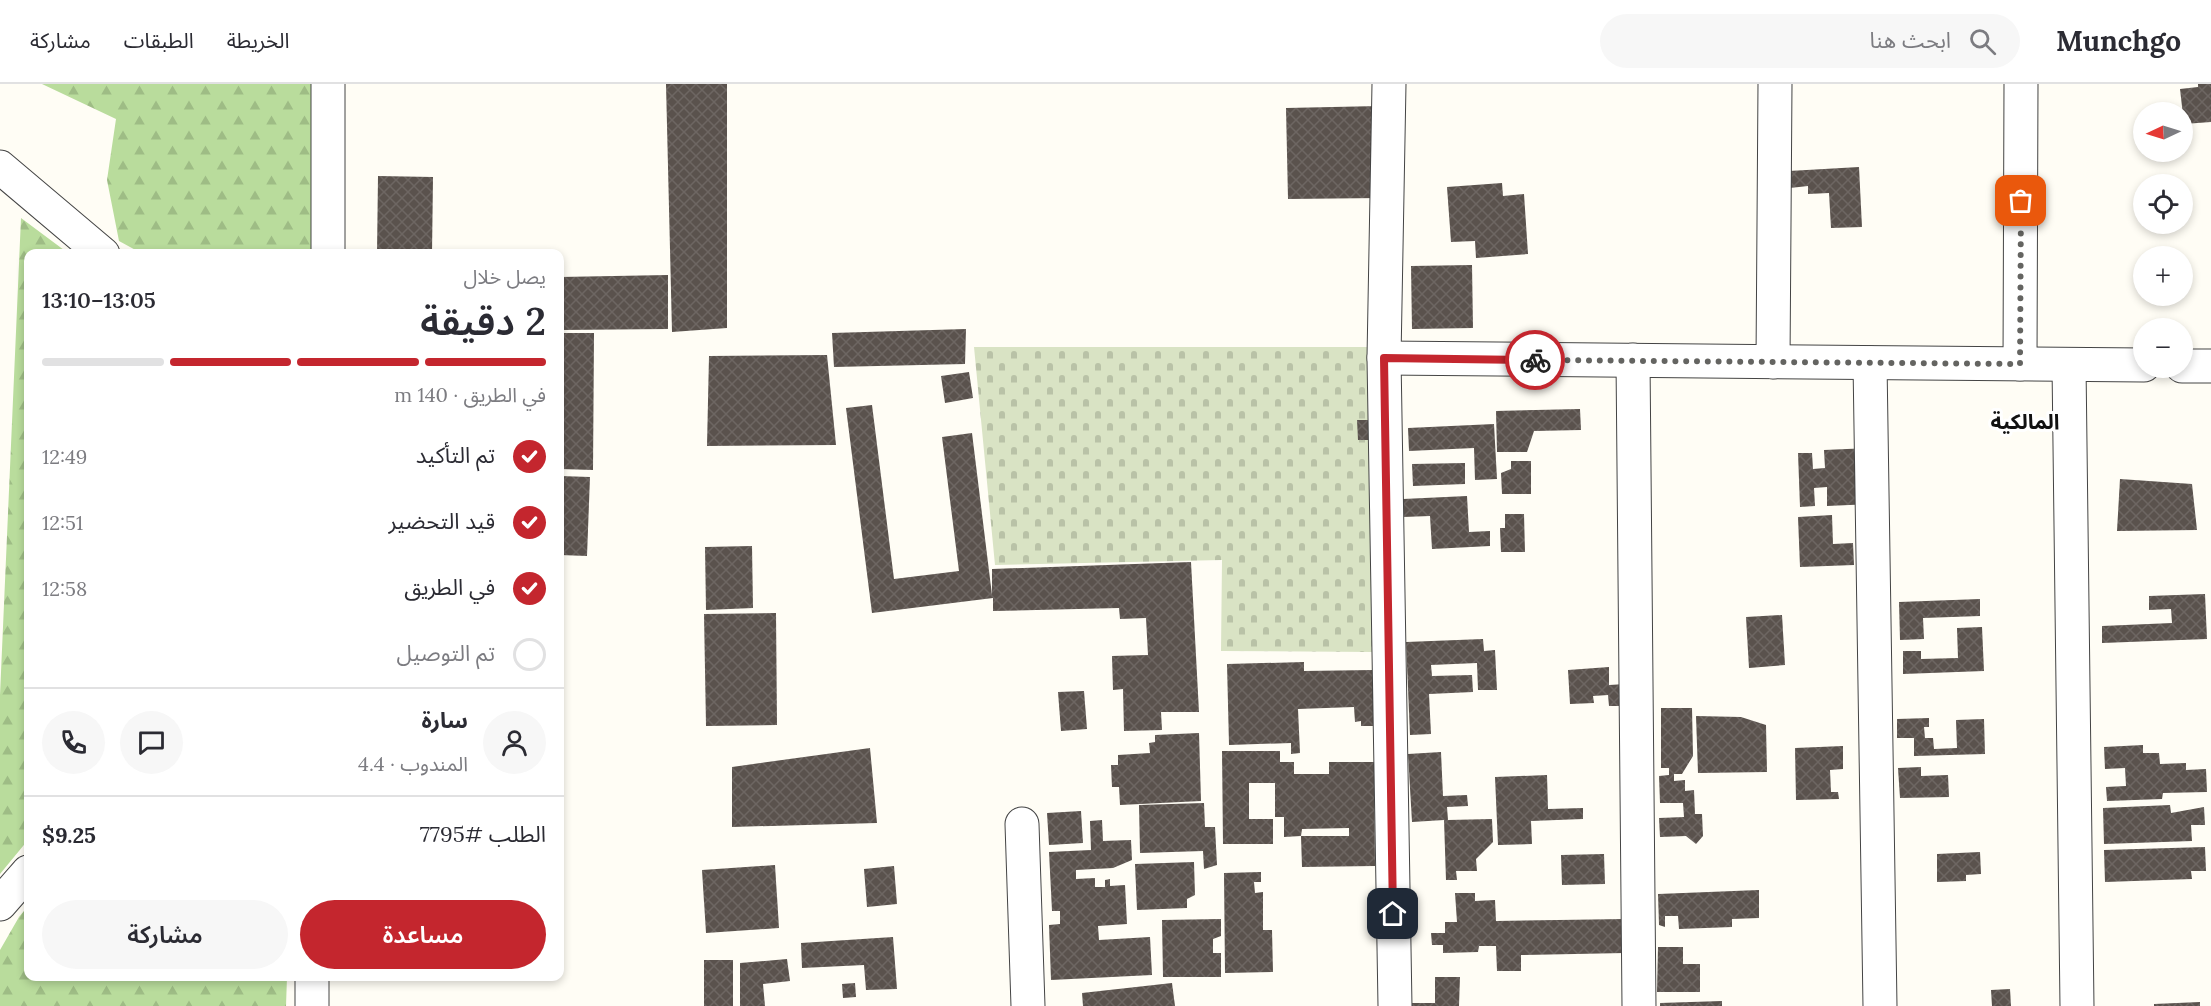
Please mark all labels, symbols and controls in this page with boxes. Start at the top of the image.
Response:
search box [1600,14,2020,68]
text: Munchgo [2056,23,2181,59]
icon: search [1966,25,1999,58]
text: ابحث هنا [1870,26,1951,54]
text: مشاركة [30,27,91,54]
text: الطبقات [124,27,194,54]
text: الخريطة [227,27,290,54]
north arrow [2133,102,2193,162]
map controls [2133,102,2193,378]
button: locate [2133,174,2193,234]
pin [1995,175,2046,226]
icon: bag [2004,184,2037,217]
button: + [2133,246,2193,306]
text: يصل خلال [464,264,546,289]
text: 13:05–13:10 [42,286,156,314]
text: 2 دقيقة [420,296,546,346]
button: − [2133,318,2193,378]
courier [1505,330,1565,390]
icon: bike [1519,344,1552,377]
text: في الطريق · 140 m [394,382,546,407]
district label: المالكية [1991,408,2059,435]
icon: check [513,440,546,473]
text: تم التأكيد [416,441,495,469]
text: 12:49 [42,444,87,469]
icon: check [513,506,546,539]
text: قيد التحضير [388,507,495,535]
text: 12:51 [42,510,83,535]
icon: check [513,572,546,605]
text: في الطريق [404,573,495,601]
text: 12:58 [42,576,87,601]
text: تم التوصيل [397,639,495,667]
text: سارة [422,706,468,734]
button: phone [42,711,105,774]
button: chat [120,711,183,774]
button: person [483,711,546,774]
text: المندوب · 4.4 [358,751,468,776]
text: الطلب #7795 [420,820,546,848]
text: $9.25 [42,821,96,849]
pin [1367,888,1418,939]
icon: home [1376,897,1409,930]
button: مشاركة [42,900,288,969]
button: مساعدة [300,900,546,969]

